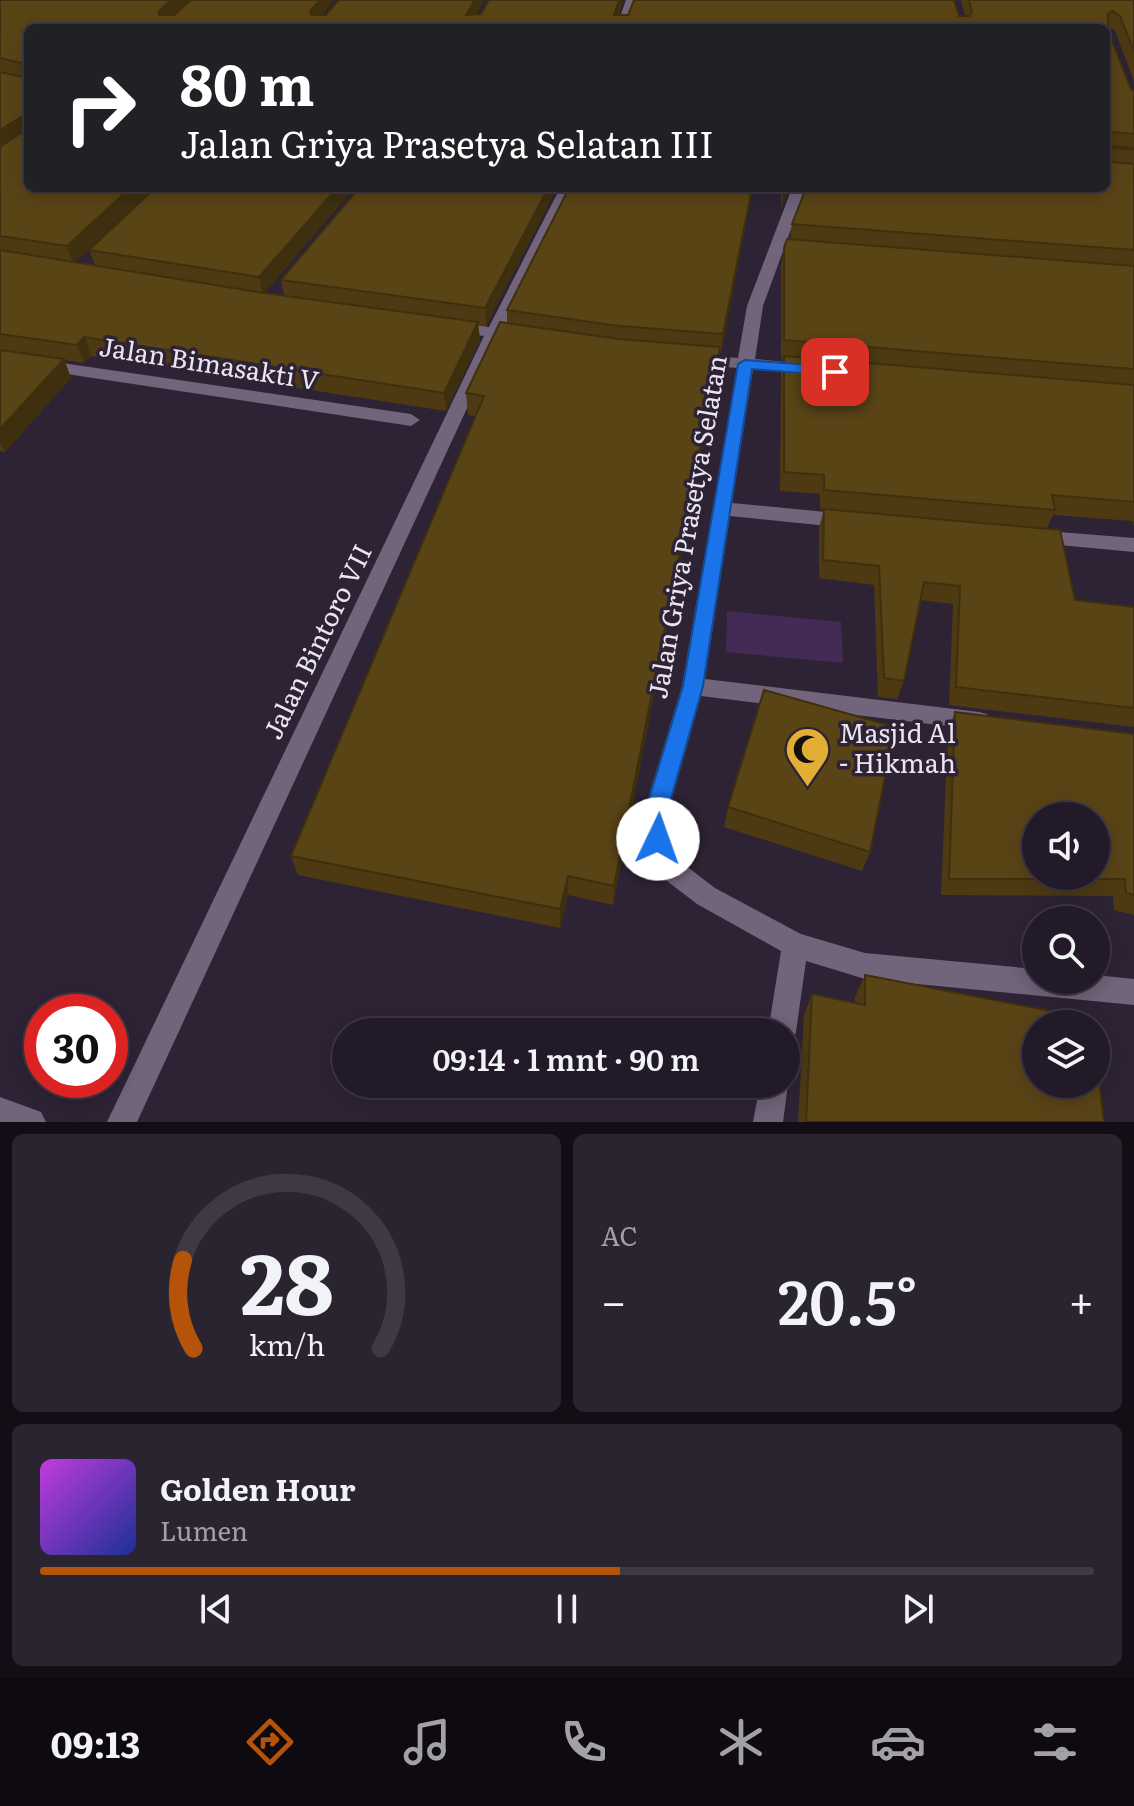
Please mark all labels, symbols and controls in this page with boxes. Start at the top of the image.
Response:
text: 80 m [180,40,315,123]
icon: right [48,56,152,160]
text: Jalan Griya Prasetya Selatan III [180,116,714,169]
street label: Jalan Bimasakti V [97,325,322,398]
pin [801,338,869,406]
icon: arrive [813,350,857,394]
street label: Jalan Griya Prasetya Selatan [636,352,735,701]
street label: Jalan Bintoro VII [252,537,380,745]
place label: Masjid Al - Hikmah [839,712,956,781]
mosque icon: Masjid Al - Hikmah [784,725,832,788]
position arrow [616,797,700,881]
map controls [1022,802,1110,1098]
button: sound [1022,802,1110,890]
button: search [1022,906,1110,994]
speed limit sign: 30 [24,994,128,1098]
button: layers [1022,1010,1110,1098]
text: 09:14 · 1 mnt · 90 m [432,1036,700,1080]
text: AC [601,1215,638,1254]
text: 28 [240,1217,333,1341]
text: 20.5° [778,1254,917,1343]
text: − [601,1266,627,1332]
text: + [1068,1266,1094,1332]
text: km/h [248,1322,325,1365]
text: Golden Hour [160,1466,355,1510]
text: Lumen [160,1510,248,1549]
icon: previous [194,1587,238,1631]
icon: pause [545,1587,589,1631]
icon: next [896,1587,940,1631]
icon: directions [242,1714,298,1770]
icon: music [399,1714,455,1770]
icon: phone [556,1714,612,1770]
icon: climate [713,1714,769,1770]
icon: car [870,1714,926,1770]
icon: filters [1027,1714,1083,1770]
text: 09:13 [51,1716,140,1769]

